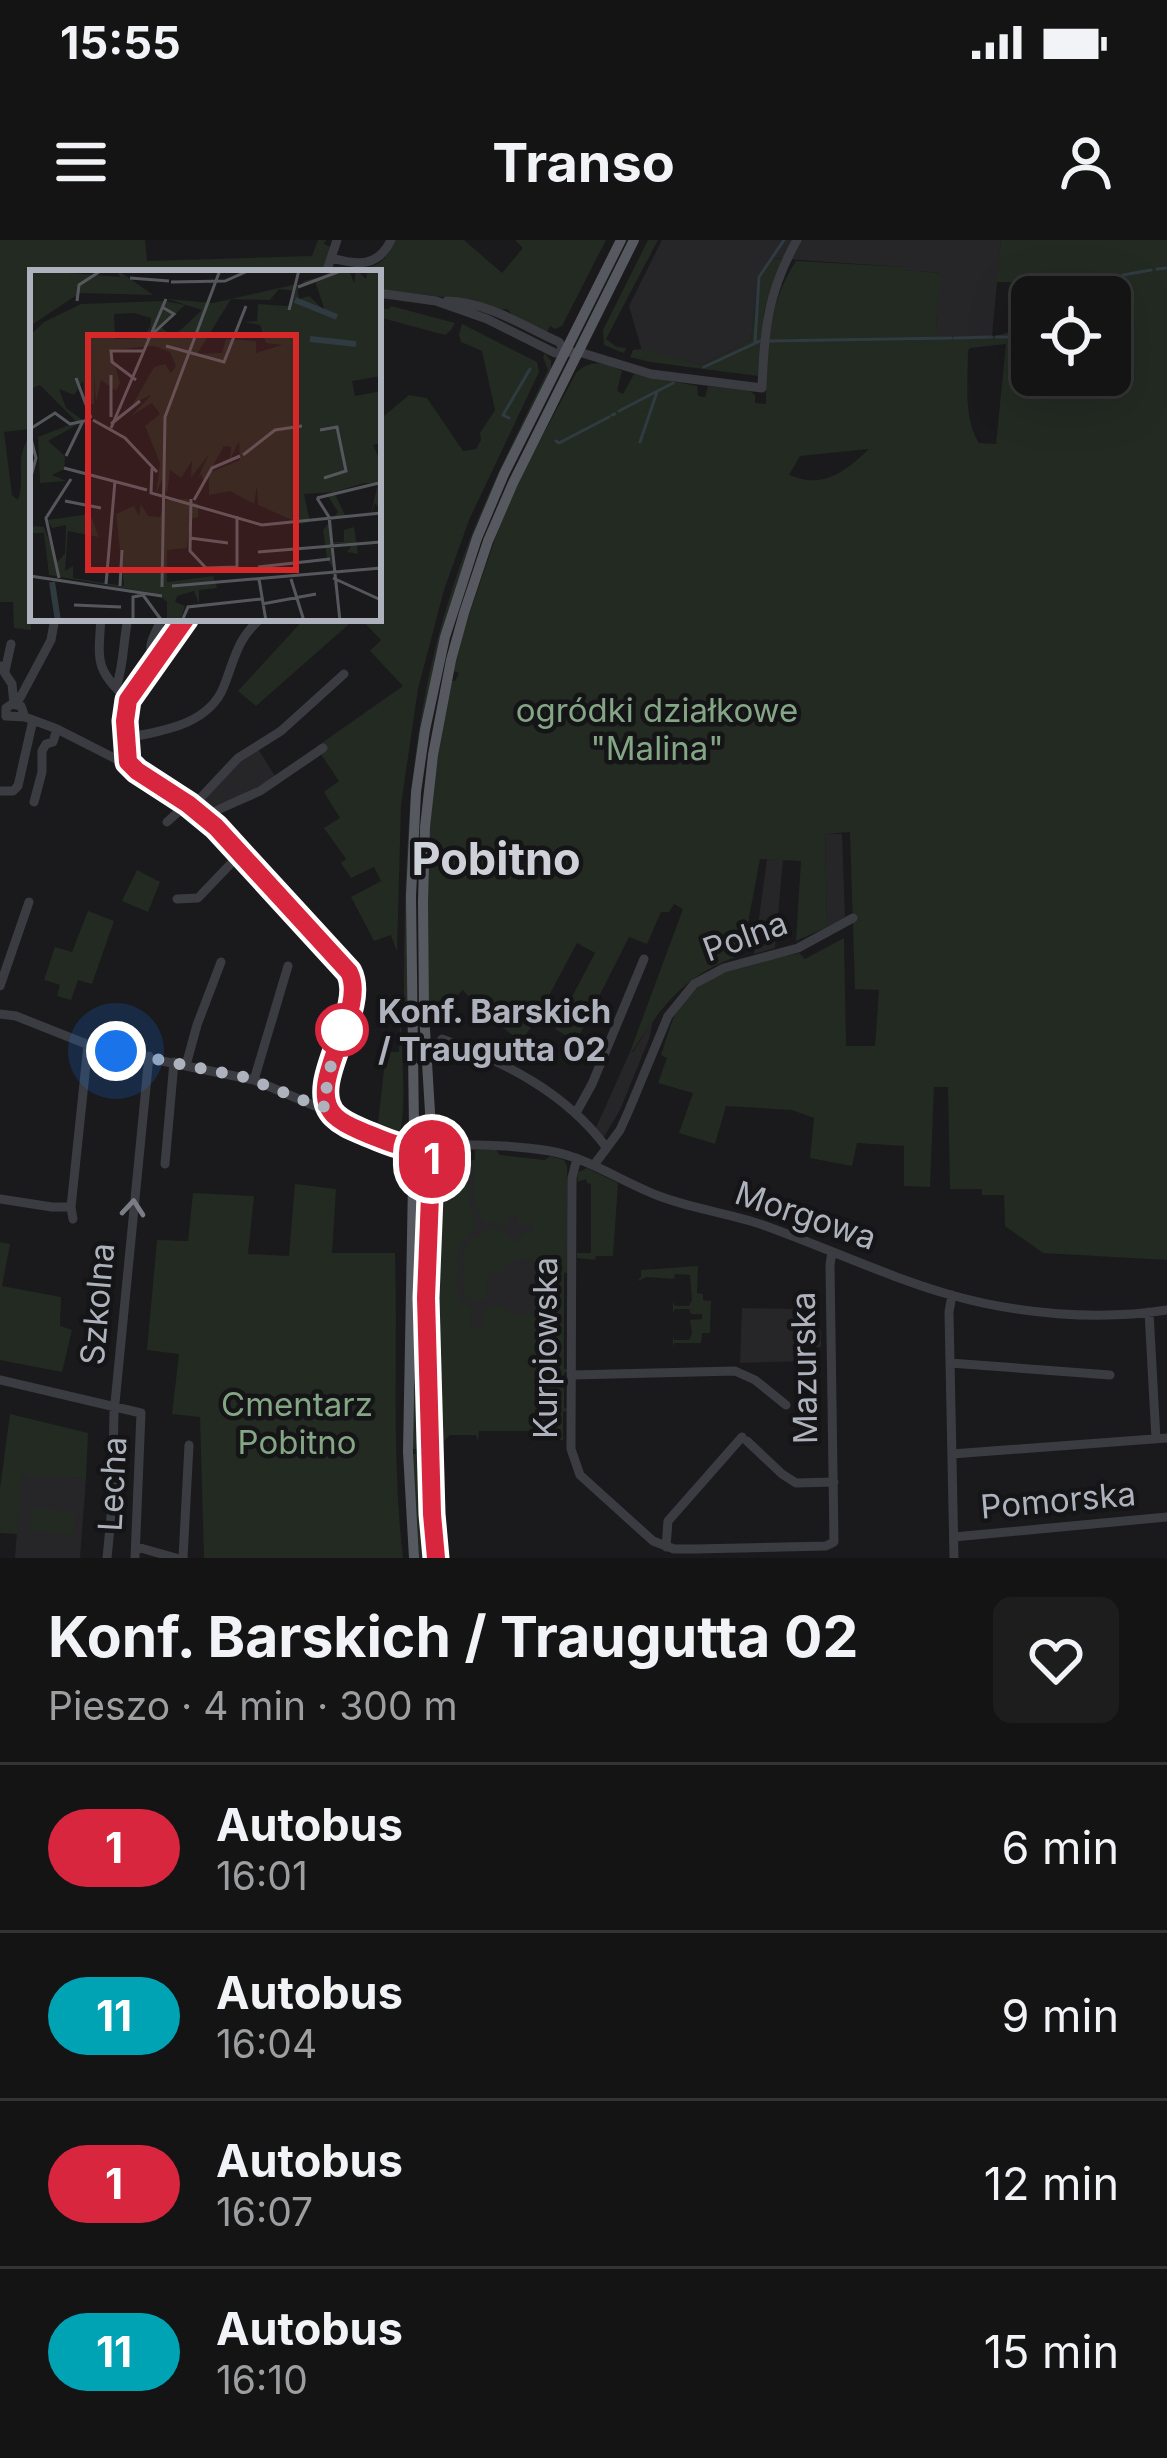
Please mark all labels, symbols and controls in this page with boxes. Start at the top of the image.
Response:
text: 15:55 [60,15,181,70]
icon: menu [48,129,114,195]
icon: person [1053,129,1119,195]
text: Transo [492,130,675,195]
inset map [30,270,381,621]
map controls [1011,276,1131,396]
button: locate [1011,276,1131,396]
park label: ogródki działkowe "Malina" [516,690,798,768]
district label: Pobitno [411,831,581,886]
street label: Polna [697,902,793,970]
place label: Konf. Barskich / Traugutta 02 [378,991,611,1069]
marker: Konf. Barskich / Traugutta 02 [317,1005,367,1055]
your location [86,1021,146,1081]
line badge: 1 [393,1120,471,1198]
text: 1 [423,1133,441,1184]
street label: Morgowa [730,1172,882,1258]
one-way arrow [120,1198,145,1217]
street label: Szkolna [72,1241,122,1367]
street label: Kurpiowska [525,1257,565,1439]
street label: Mazurska [783,1291,825,1445]
park label: Cmentarz Pobitno [221,1384,373,1462]
street label: Lecha [90,1436,134,1532]
street label: Pomorska [979,1473,1137,1527]
button: heart [993,1597,1119,1723]
text: Konf. Barskich / Traugutta 02 [48,1602,858,1671]
text: Pieszo · 4 min · 300 m [48,1682,458,1729]
text: Autobus [216,1797,403,1852]
text: 6 min [1002,1820,1119,1875]
text: 1 [105,1822,123,1873]
text: 16:01 [216,1852,308,1899]
text: Autobus [216,1965,403,2020]
text: 9 min [1002,1988,1119,2043]
text: 11 [96,1990,132,2041]
text: 16:04 [216,2020,317,2067]
text: Autobus [216,2133,403,2188]
text: 12 min [984,2156,1119,2211]
text: 1 [105,2158,123,2209]
text: 16:07 [216,2188,313,2235]
text: Autobus [216,2301,403,2356]
text: 15 min [984,2324,1119,2379]
text: 11 [96,2326,132,2377]
text: 16:10 [216,2356,308,2403]

